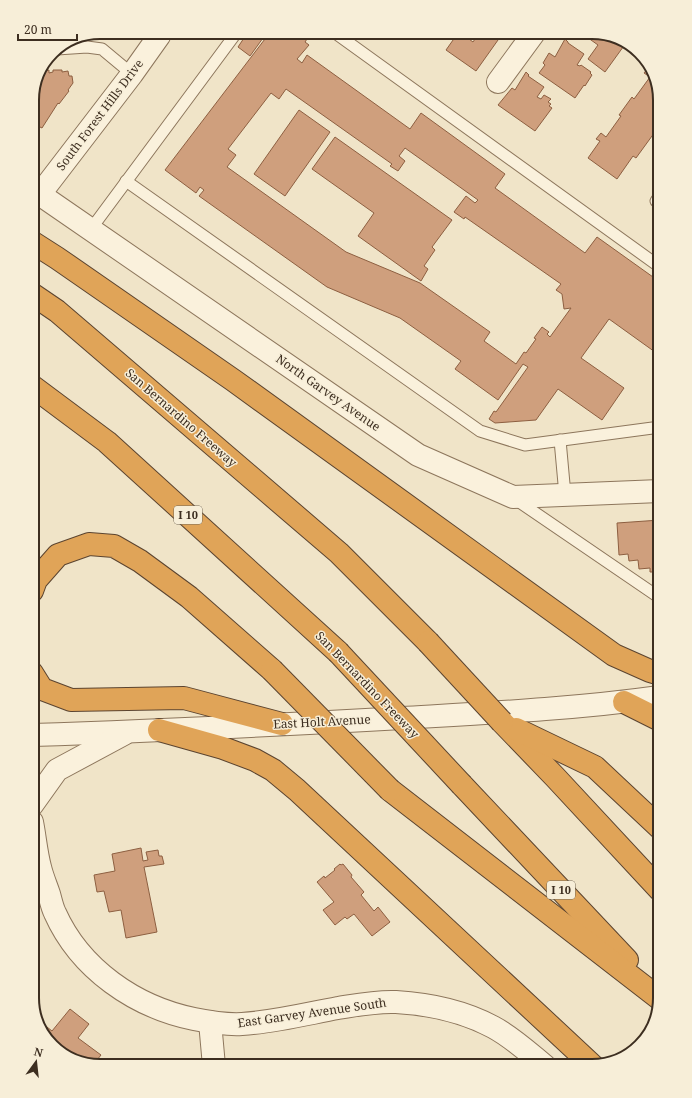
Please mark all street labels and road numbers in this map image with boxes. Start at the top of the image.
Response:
street label: South Forest Hills Drive [52,56,147,174]
street label: North Garvey Avenue [273,350,384,435]
street label: San Bernardino Freeway [122,364,241,471]
road number: I 10 [174,506,202,524]
street label: San Bernardino Freeway [312,628,423,742]
street label: East Holt Avenue [273,710,371,733]
road number: I 10 [547,881,575,899]
street label: East Garvey Avenue South [236,994,388,1031]

